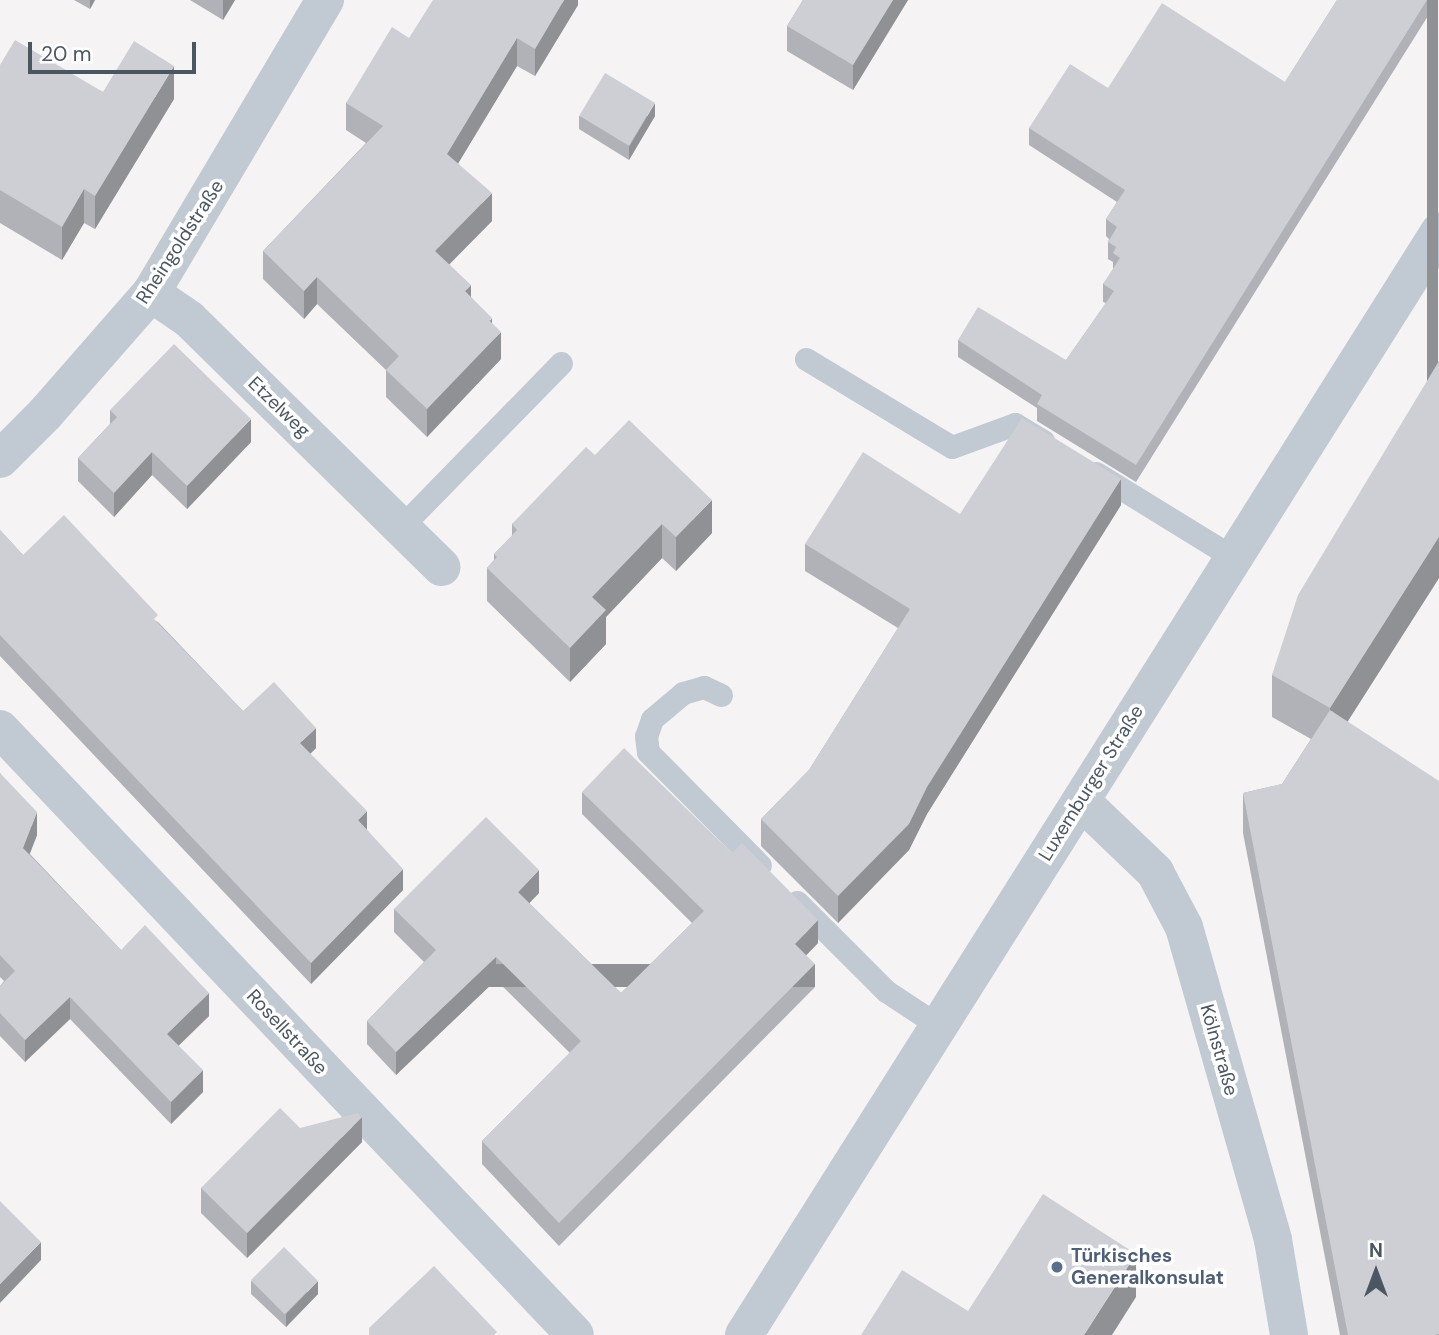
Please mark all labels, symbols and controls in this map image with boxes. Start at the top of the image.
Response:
scale bar [32,28,200,72]
text: 20 m [41,40,92,68]
street label: Rheingoldstraße [131,176,229,308]
street label: Etzelweg [243,372,315,442]
street label: Luxemburger Straße [1034,701,1148,865]
street label: Rosellstraße [242,985,332,1079]
street label: Kölnstraße [1195,1002,1243,1098]
north arrow [1341,1237,1411,1307]
text: N [1369,1238,1383,1263]
place label: Türkisches Generalkonsulat [1071,1245,1224,1289]
marker: Türkisches Generalkonsulat [1049,1259,1065,1275]

